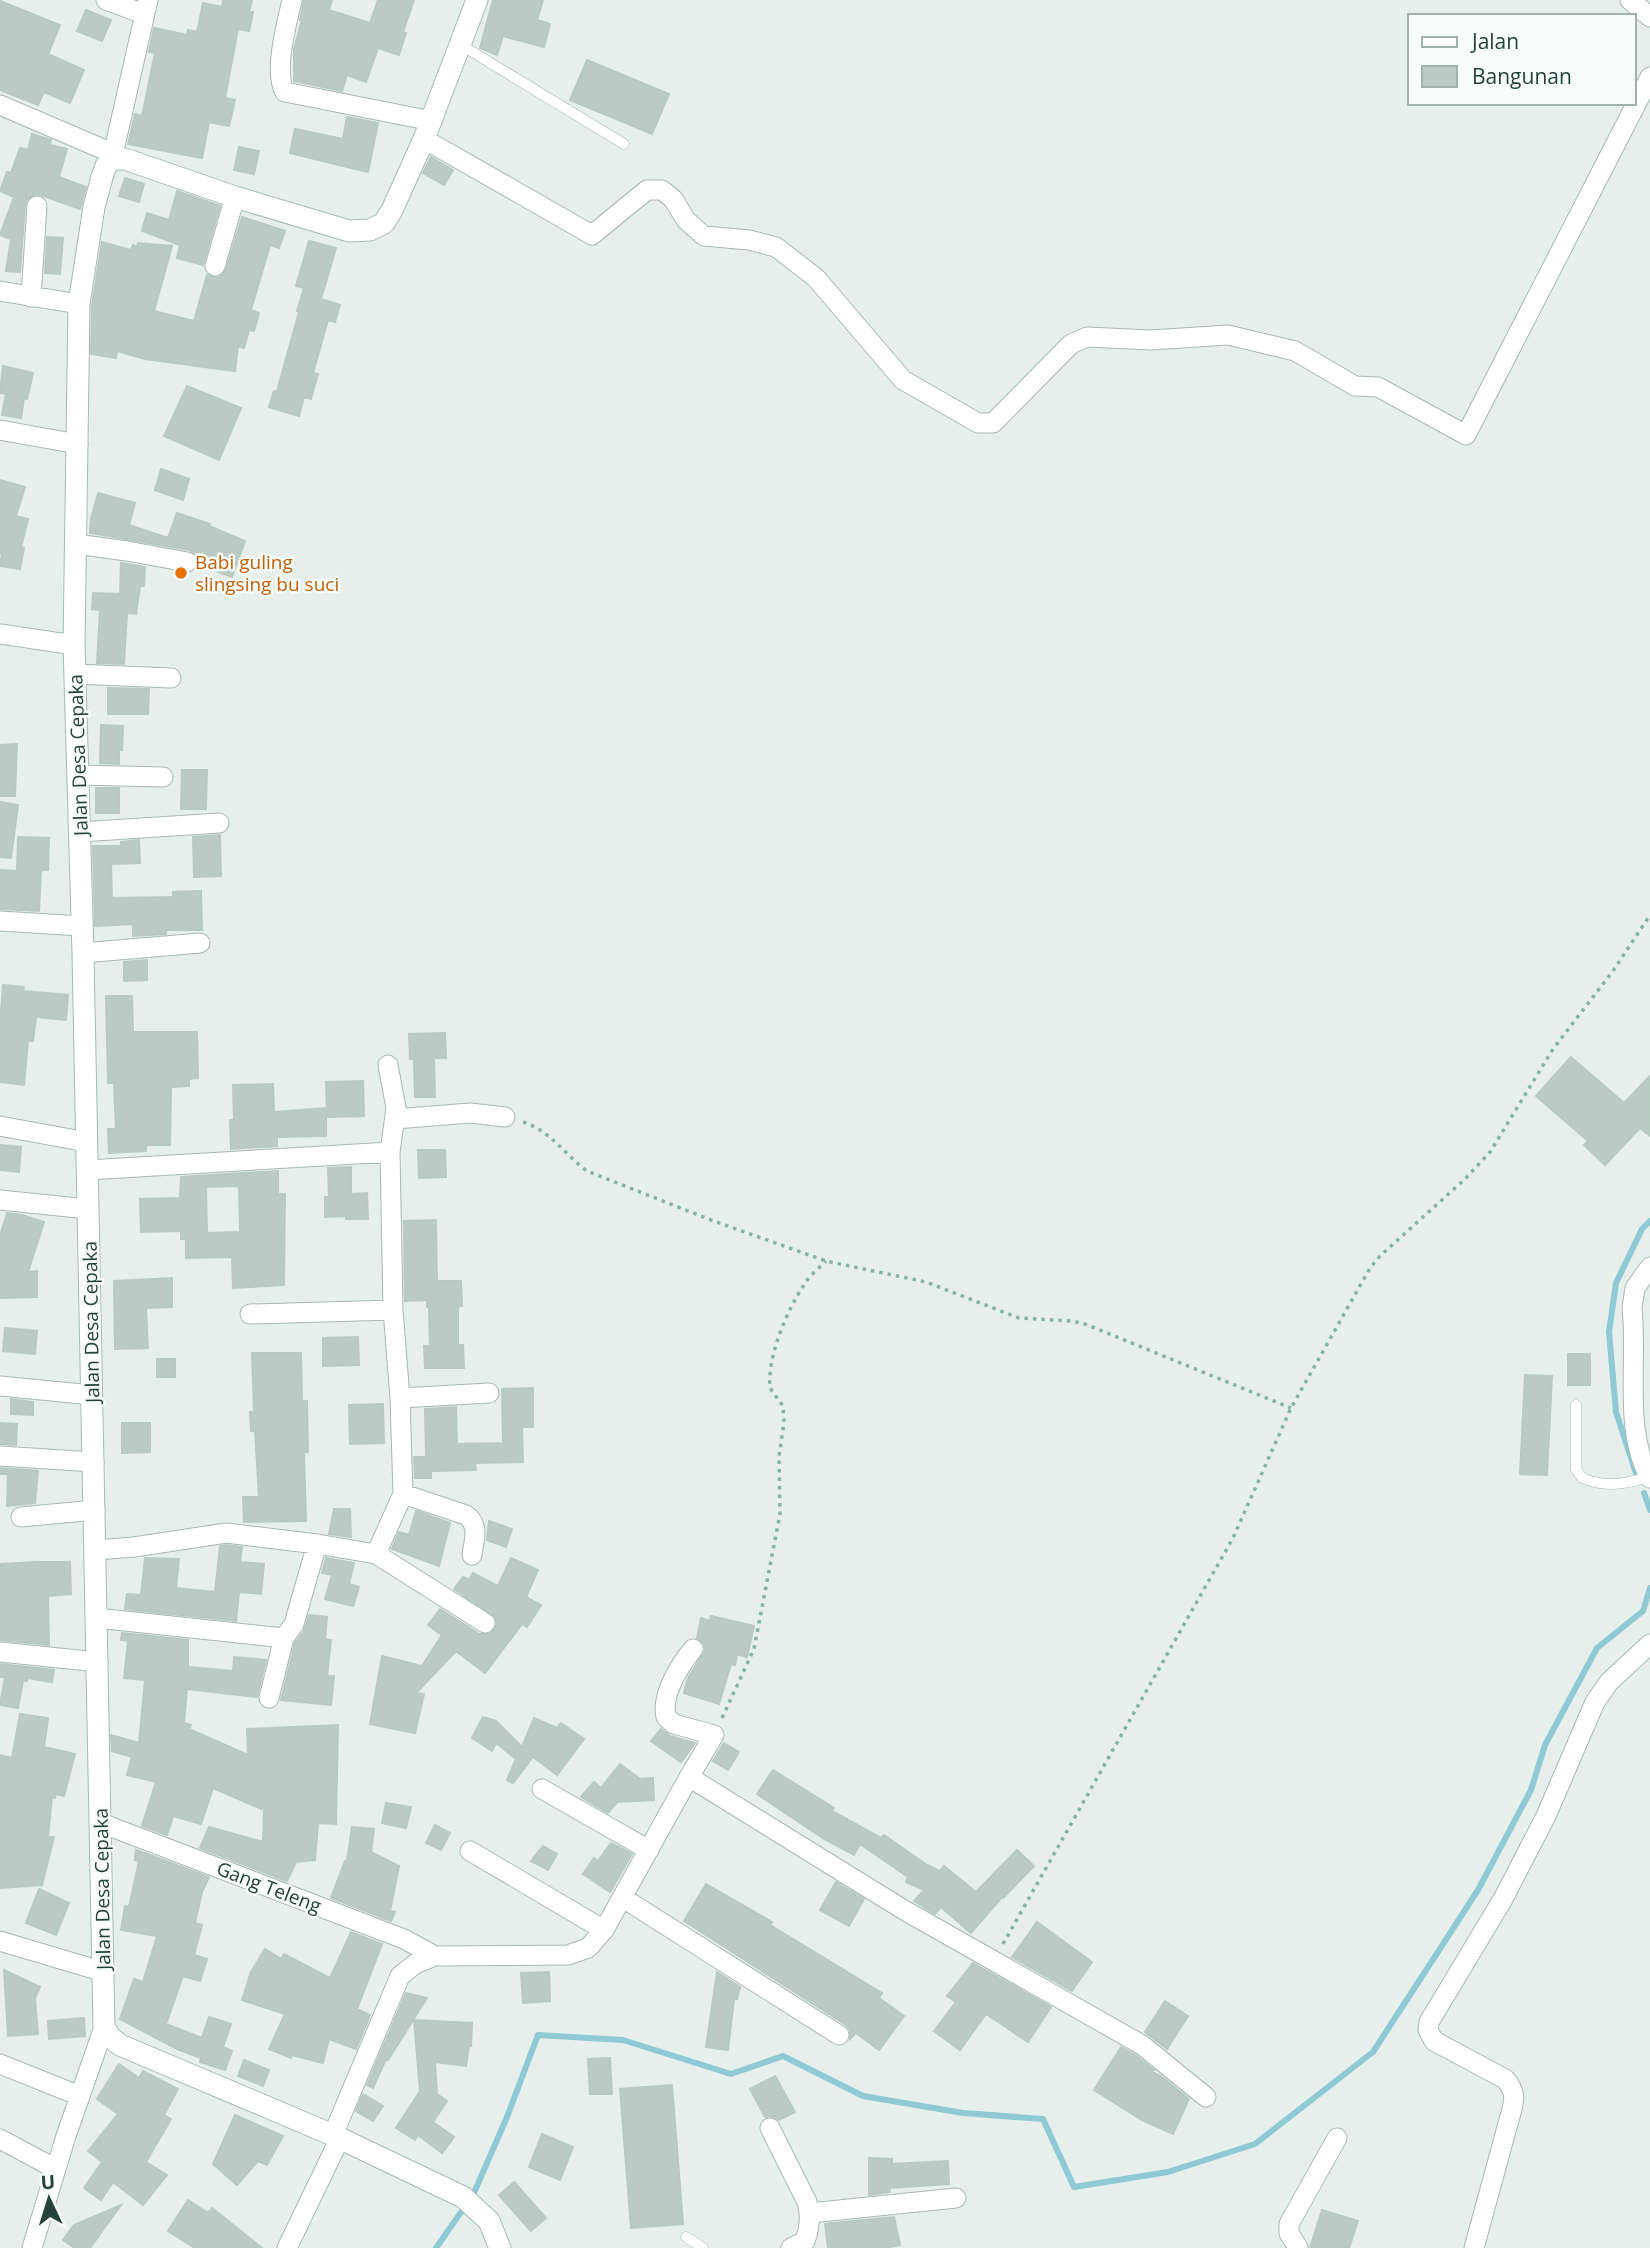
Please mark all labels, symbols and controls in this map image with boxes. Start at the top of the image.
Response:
legend [1408,14,1636,105]
text: Jalan [1470,27,1519,55]
text: Bangunan [1472,62,1572,90]
place label: Babi guling slingsing bu suci [195,549,339,597]
marker: Babi guling slingsing bu suci [173,565,189,581]
street label: Jalan Desa Cepaka [62,674,94,838]
street label: Jalan Desa Cepaka [77,1241,105,1405]
street label: Jalan Desa Cepaka [88,1808,116,1972]
street label: Gang Teleng [213,1855,325,1919]
north arrow [14,2164,84,2234]
text: U [40,2169,56,2196]

